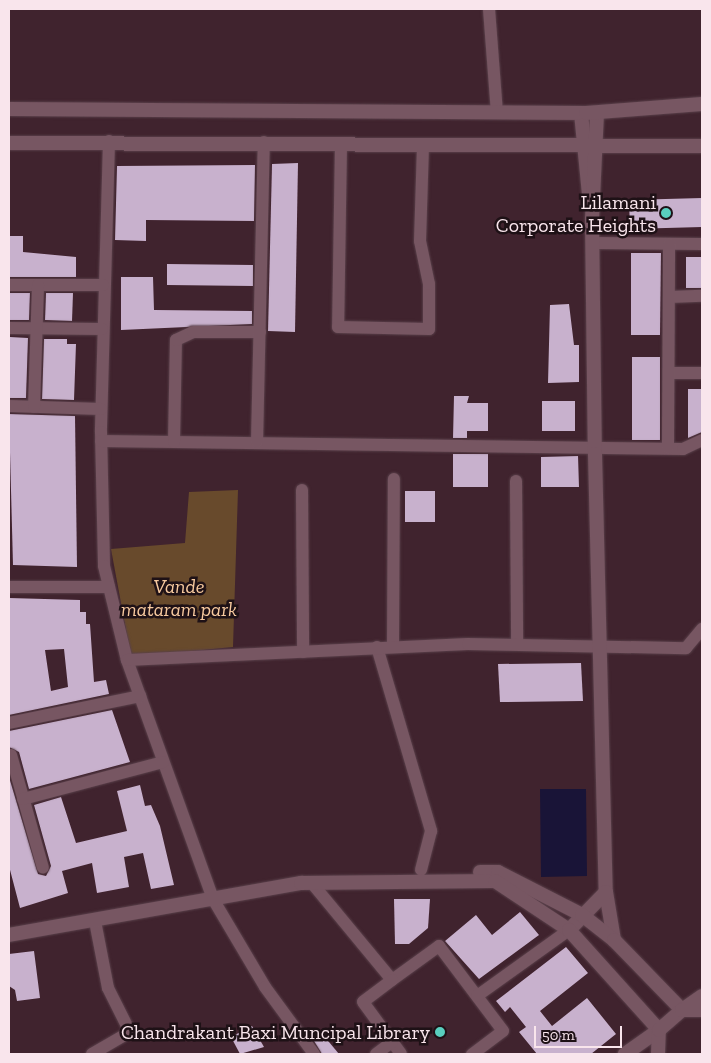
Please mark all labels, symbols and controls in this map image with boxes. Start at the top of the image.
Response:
place label: Lilamani Corporate Heights [496,190,656,237]
marker: Lilamani Corporate Heights [660,207,672,219]
park label: Vande mataram park [121,574,237,621]
scale bar [536,1016,624,1048]
place label: Chandrakant Baxi Muncipal Library [121,1020,430,1044]
marker: Chandrakant Baxi Muncipal Library [434,1026,446,1038]
text: 50 m [542,1026,575,1044]

